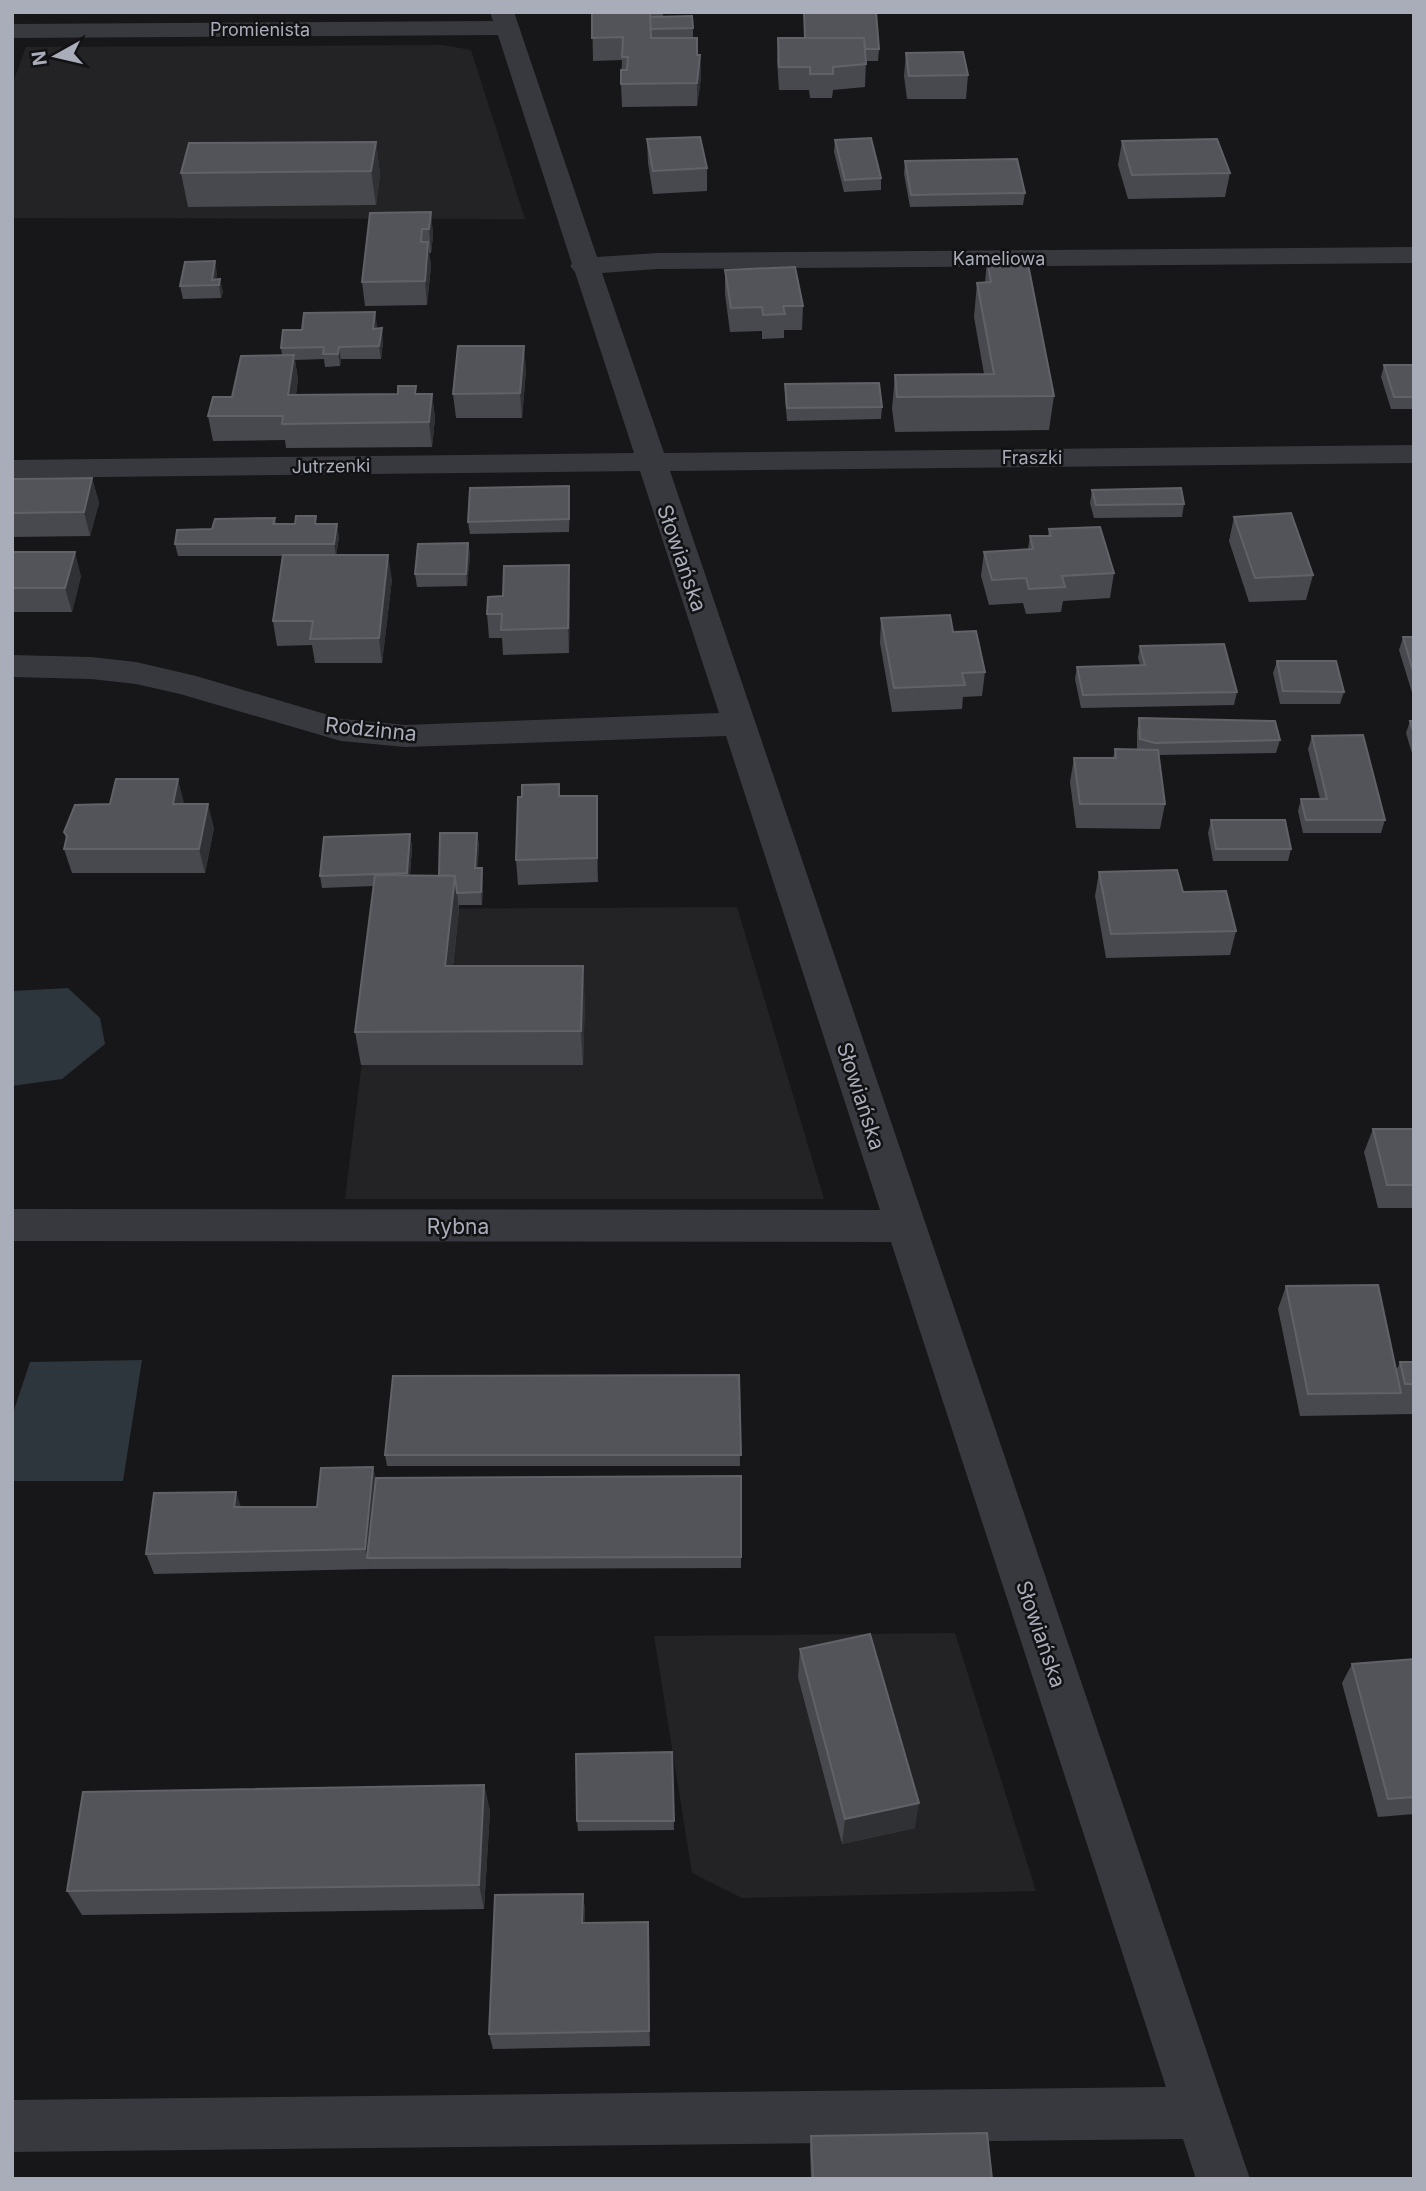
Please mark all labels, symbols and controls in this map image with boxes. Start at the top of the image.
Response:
street label: Promienista [210,19,310,40]
north arrow [21,21,91,91]
text: N [27,50,52,67]
street label: Kameliowa [953,248,1045,269]
street label: Fraszki [1002,447,1062,468]
street label: Jutrzenki [292,455,370,477]
street label: Słowiańska [652,501,712,615]
street label: Rodzinna [324,712,418,746]
street label: Słowiańska [832,1039,890,1153]
street label: Rybna [427,1214,489,1239]
street label: Słowiańska [1011,1577,1071,1691]

